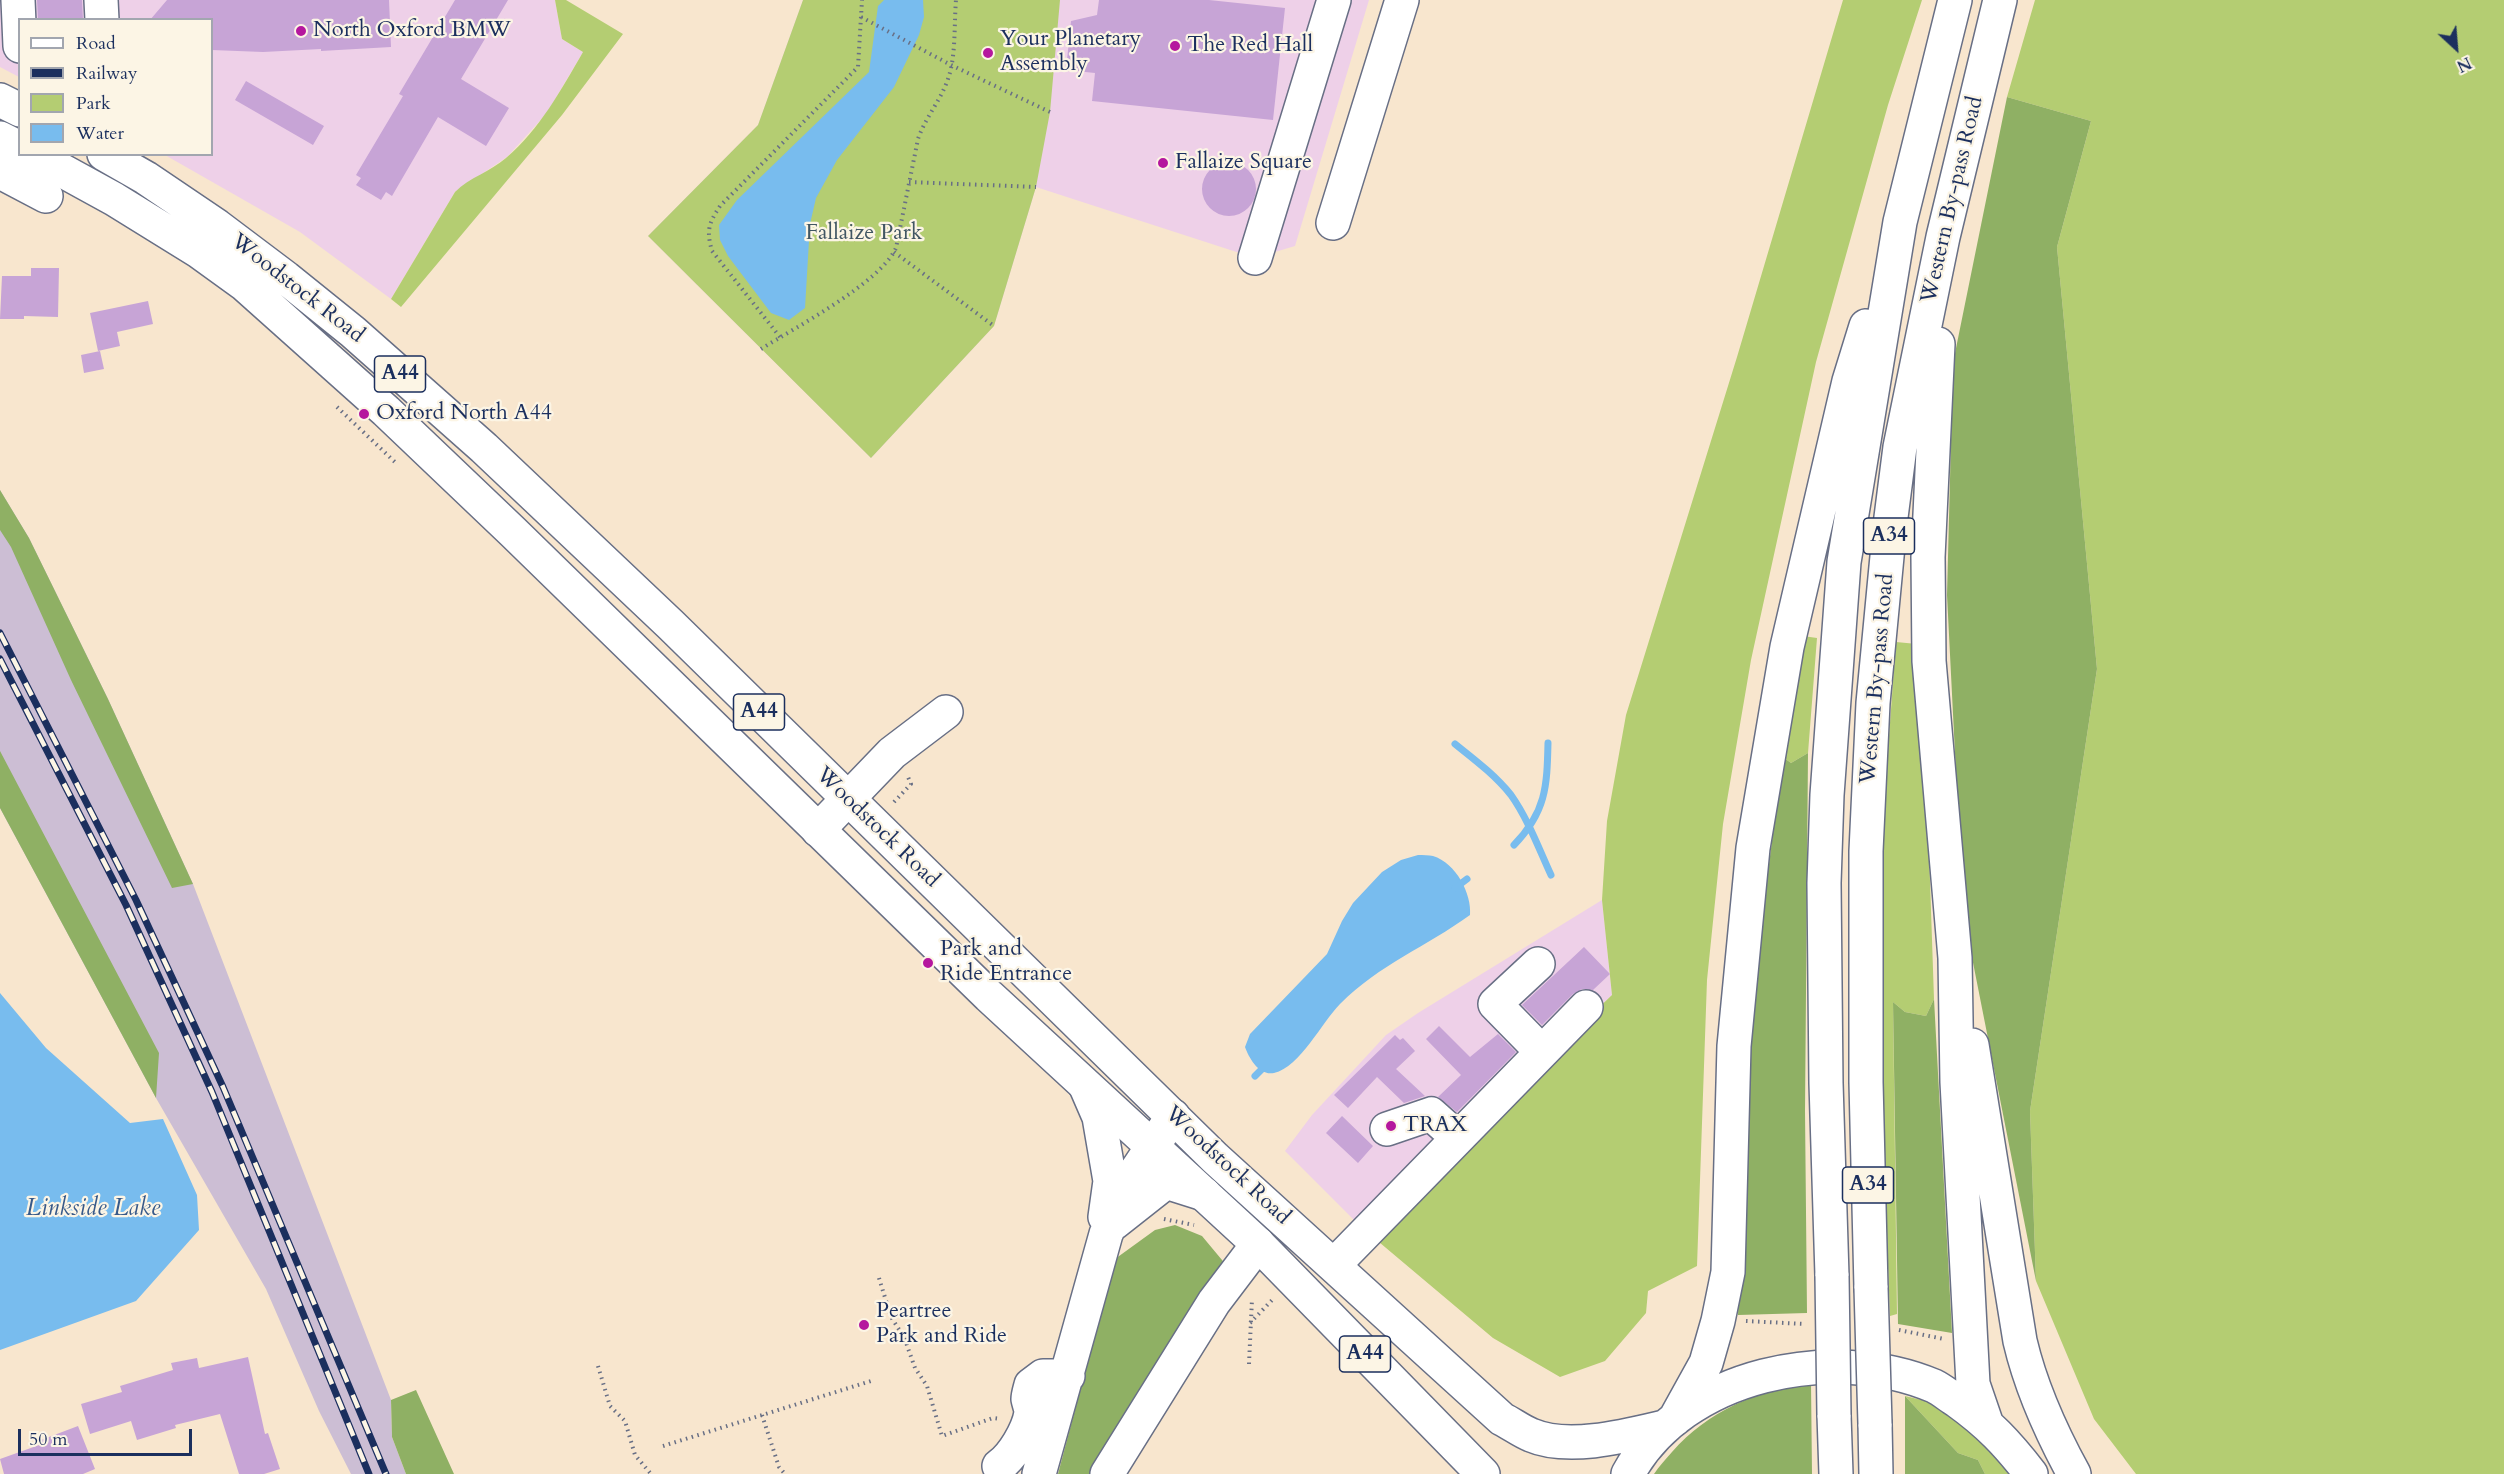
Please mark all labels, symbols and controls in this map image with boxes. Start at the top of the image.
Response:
legend [18,18,213,156]
place label: North Oxford BMW [313,18,511,44]
north arrow [2426,18,2486,78]
marker: North Oxford BMW [294,24,308,38]
place label: Your Planetary Assembly [1000,27,1141,78]
text: Road [76,31,116,56]
place label: The Red Hall [1187,33,1313,59]
marker: The Red Hall [1168,39,1182,53]
marker: Your Planetary Assembly [981,46,995,60]
text: N [2453,51,2475,77]
text: Railway [76,61,138,86]
text: Park [76,91,111,116]
street label: Western By-pass Road [1916,94,1990,306]
text: Water [76,121,124,146]
place label: Fallaize Square [1175,150,1312,176]
marker: Fallaize Square [1156,156,1170,170]
park label: Fallaize Park [806,221,922,247]
street label: Woodstock Road [225,229,369,349]
road number: A44 [374,356,426,392]
place label: Oxford North A44 [376,401,552,427]
marker: Oxford North A44 [357,407,371,421]
road number: A34 [1864,518,1914,554]
street label: Western By-pass Road [1856,572,1900,786]
road number: A44 [734,694,784,730]
street label: Woodstock Road [810,762,944,894]
place label: Park and Ride Entrance [940,937,1072,988]
marker: Park and Ride Entrance [921,956,935,970]
street label: Woodstock Road [1159,1101,1295,1231]
place label: TRAX [1403,1113,1467,1139]
marker: TRAX [1384,1119,1398,1133]
road number: A34 [1842,1167,1894,1203]
water label: Linkside Lake [26,1195,160,1223]
place label: Peartree Park and Ride [876,1299,1007,1350]
marker: Peartree Park and Ride [857,1318,871,1332]
road number: A44 [1340,1336,1390,1372]
scale bar [21,1417,195,1455]
text: 50 m [29,1427,68,1452]

